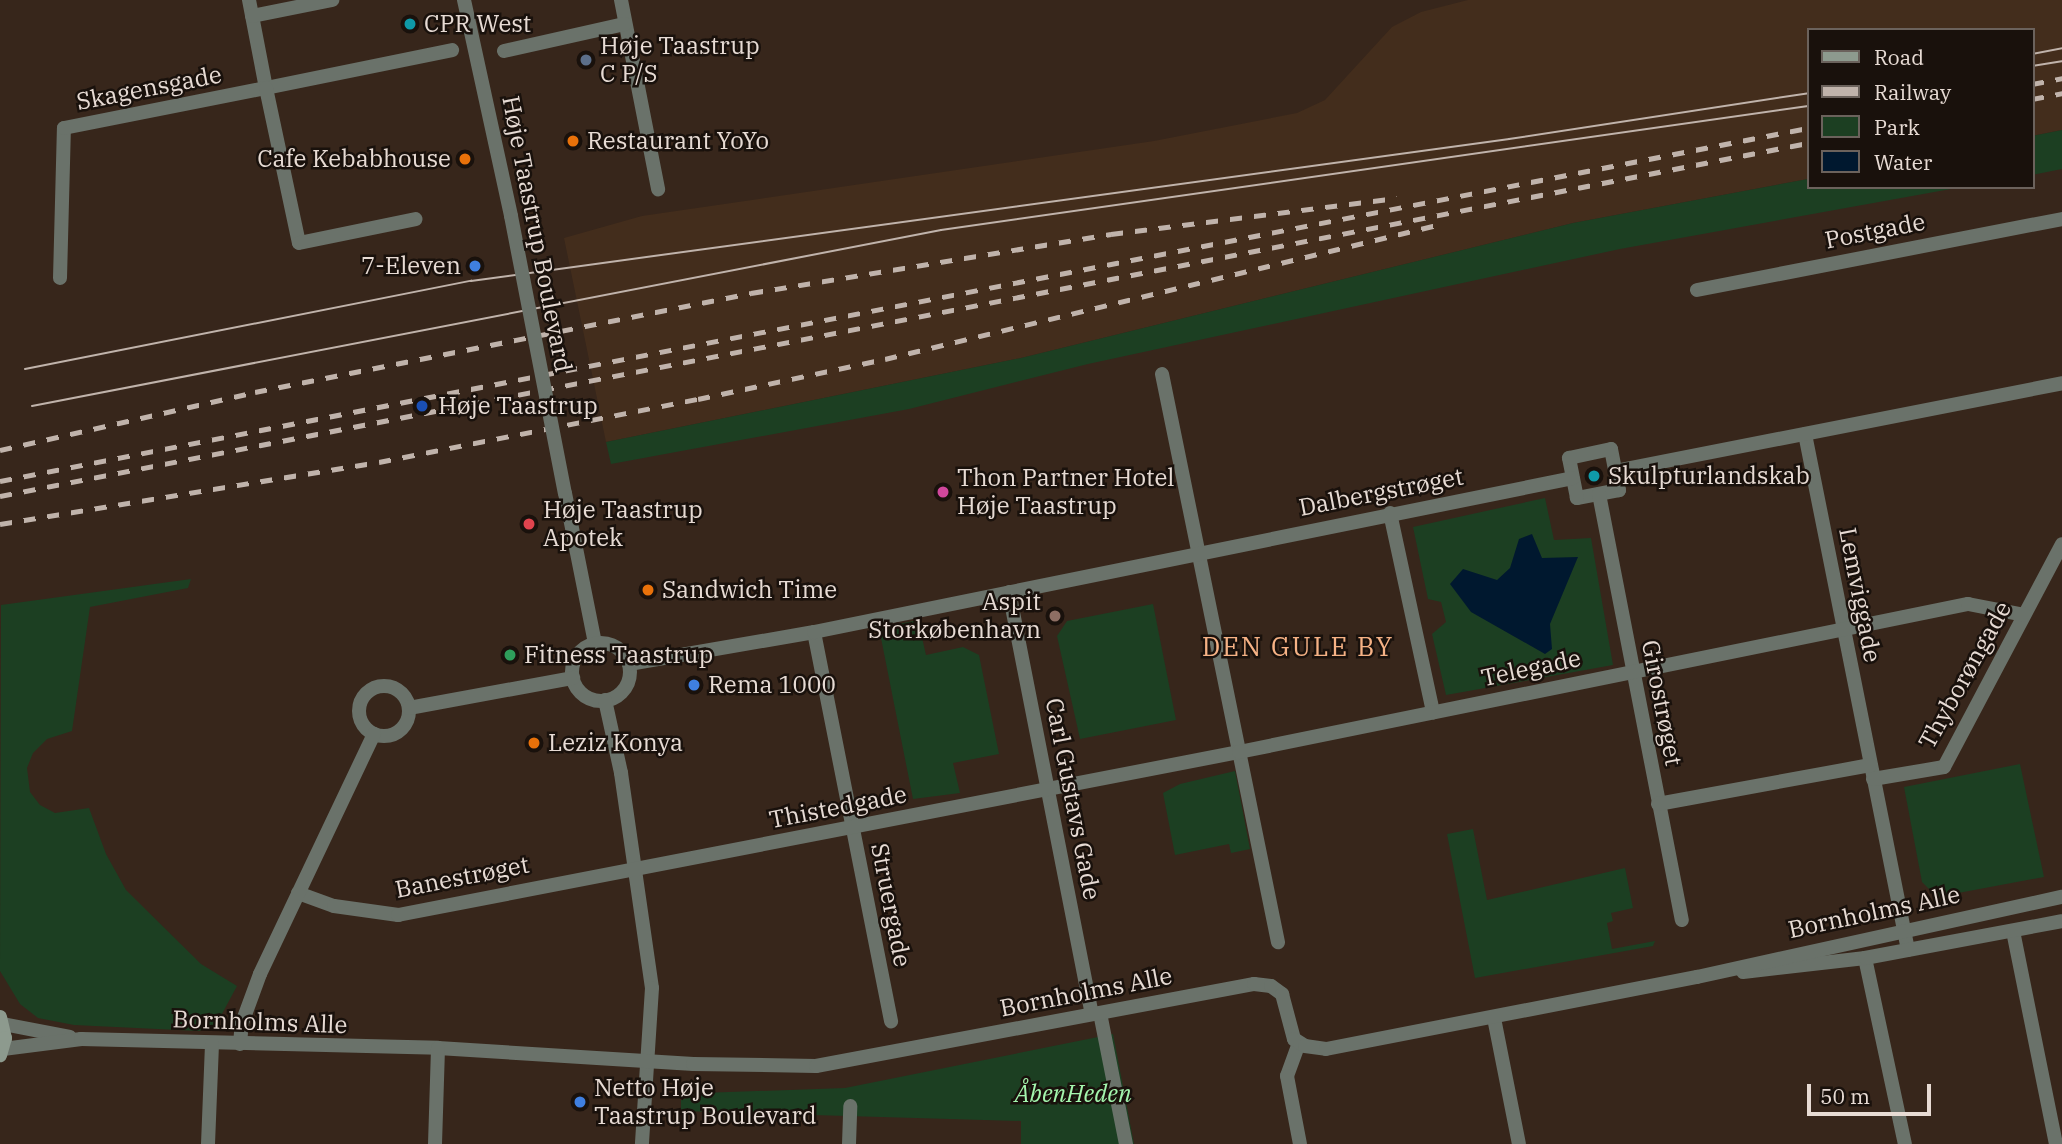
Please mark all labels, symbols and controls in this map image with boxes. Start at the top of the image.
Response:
place label: CPR West [424,10,531,38]
marker: CPR West [402,16,418,32]
legend [1806,28,2034,189]
place label: Høje Taastrup C P/S [600,32,760,88]
text: Road [1874,43,1924,71]
marker: Høje Taastrup C P/S [578,52,594,68]
street label: Skagensgade [74,60,224,116]
text: Railway [1874,78,1951,106]
street label: Høje Taastrup Boulevard [496,94,578,374]
text: Park [1874,113,1920,141]
place label: Restaurant YoYo [587,127,769,155]
marker: Restaurant YoYo [565,133,581,149]
place label: Cafe Kebabhouse [257,145,451,173]
text: Water [1874,148,1932,176]
marker: Cafe Kebabhouse [457,151,473,167]
street label: Postgade [1822,207,1928,255]
place label: 7-Eleven [361,252,461,280]
marker: 7-Eleven [467,258,483,274]
place label: Høje Taastrup [438,392,598,420]
marker: Høje Taastrup [412,396,432,416]
street label: Dalbergstrøget [1296,462,1466,522]
place label: Skulpturlandskab [1608,462,1810,490]
place label: Thon Partner Hotel Høje Taastrup [957,464,1175,520]
marker: Skulpturlandskab [1586,468,1602,484]
marker: Thon Partner Hotel Høje Taastrup [935,484,951,500]
place label: Høje Taastrup Apotek [543,496,703,552]
marker: Høje Taastrup Apotek [521,516,537,532]
street label: Lemviggade [1833,525,1887,665]
place label: Sandwich Time [662,576,837,604]
marker: Sandwich Time [640,582,656,598]
place label: Aspit Storkøbenhavn [868,588,1041,644]
street label: Thyborøngade [1913,596,2017,754]
marker: Aspit Storkøbenhavn [1047,608,1063,624]
district label: DEN GULE BY [1203,631,1393,663]
street label: Girostrøget [1636,638,1688,768]
place label: Fitness Taastrup [524,641,713,669]
street label: Telegade [1479,643,1583,693]
marker: Fitness Taastrup [502,647,518,663]
place label: Rema 1000 [708,671,836,699]
marker: Rema 1000 [686,677,702,693]
street label: Carl Gustavs Gade [1039,696,1107,902]
place label: Leziz Konya [548,729,683,757]
marker: Leziz Konya [526,735,542,751]
street label: Thistedgade [767,780,909,834]
street label: Struergade [865,841,917,969]
street label: Banestrøget [393,850,531,904]
street label: Bornholms Alle [1785,880,1963,944]
street label: Bornholms Alle [997,961,1175,1023]
street label: Bornholms Alle [172,1005,348,1039]
scale bar [1810,1070,1934,1114]
place label: Netto Høje Taastrup Boulevard [594,1074,817,1130]
park label: ÅbenHeden [1014,1080,1132,1108]
text: 50 m [1820,1082,1870,1110]
marker: Netto Høje Taastrup Boulevard [572,1094,588,1110]

